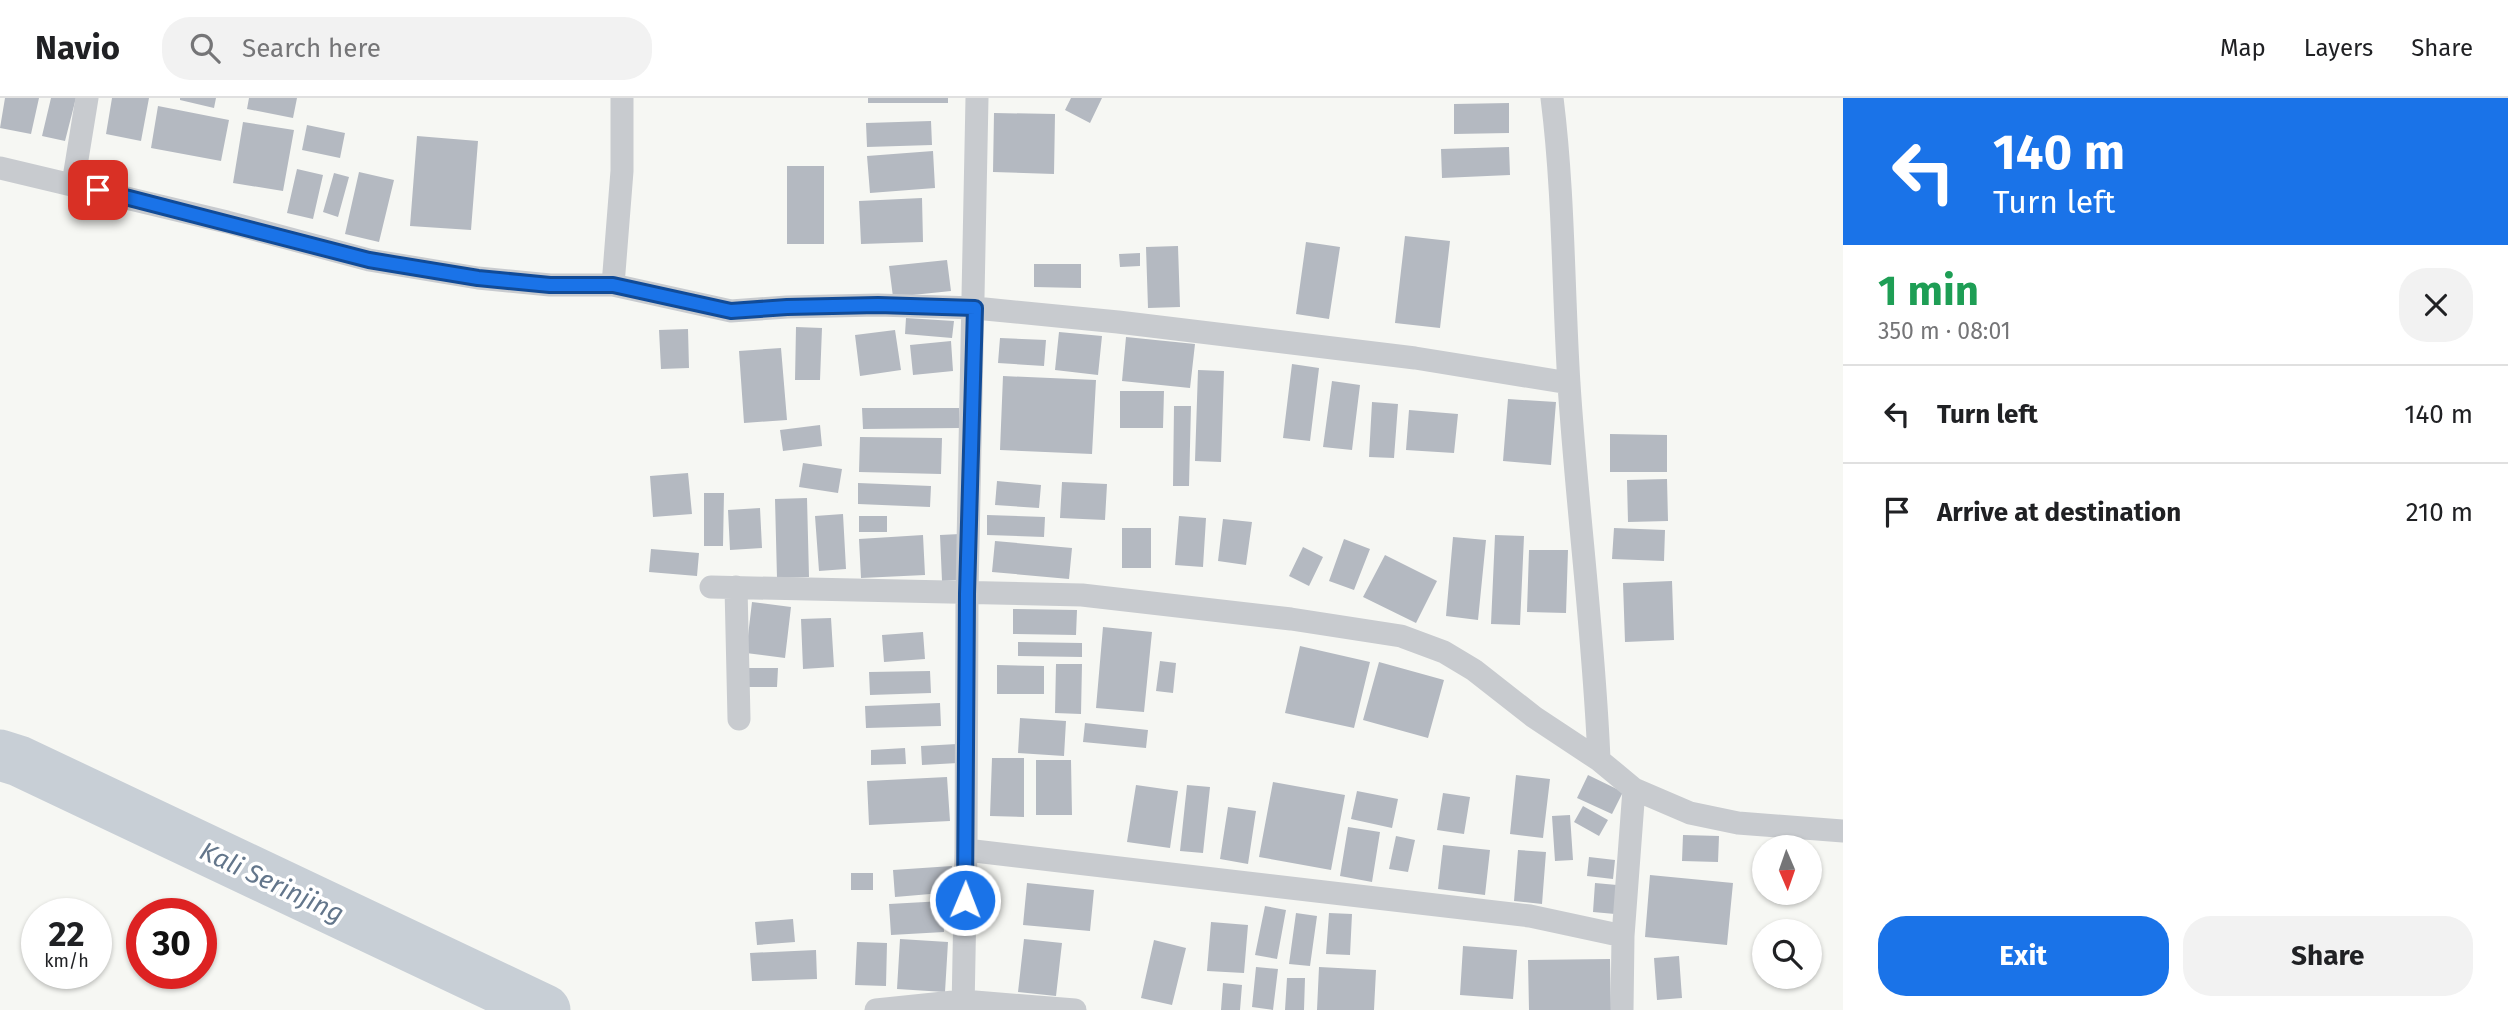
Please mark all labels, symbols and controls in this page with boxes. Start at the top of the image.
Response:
search box [162,17,652,80]
text: Navio [35,28,120,68]
icon: search [186,29,224,67]
text: Search here [242,33,381,64]
text: Map [2220,34,2266,62]
text: Layers [2304,34,2373,62]
text: Share [2411,34,2473,62]
text: 140 m [1993,123,2125,182]
icon: left [1878,126,1969,217]
pin [68,160,128,220]
icon: arrive [79,171,117,209]
text: Turn left [1993,183,2115,221]
text: 1 min [1878,266,1979,316]
button: close [2399,268,2473,342]
text: 350 m · 08:01 [1878,317,2011,345]
icon: left [1878,395,1916,433]
text: Turn left [1937,399,2038,430]
text: 140 m [2404,399,2473,430]
icon: arrive [1878,493,1916,531]
text: Arrive at destination [1937,497,2181,528]
text: 210 m [2406,497,2473,528]
north arrow [1752,835,1822,905]
map controls [1752,835,1822,989]
water label: Kali Serinjing [195,836,349,929]
position arrow [928,863,1002,937]
speed limit sign: 30 [126,898,217,989]
text: 22 [48,913,85,955]
button: Exit [1878,916,2169,996]
button: Share [2183,916,2473,996]
button: search [1752,919,1822,989]
text: km/h [44,950,89,972]

